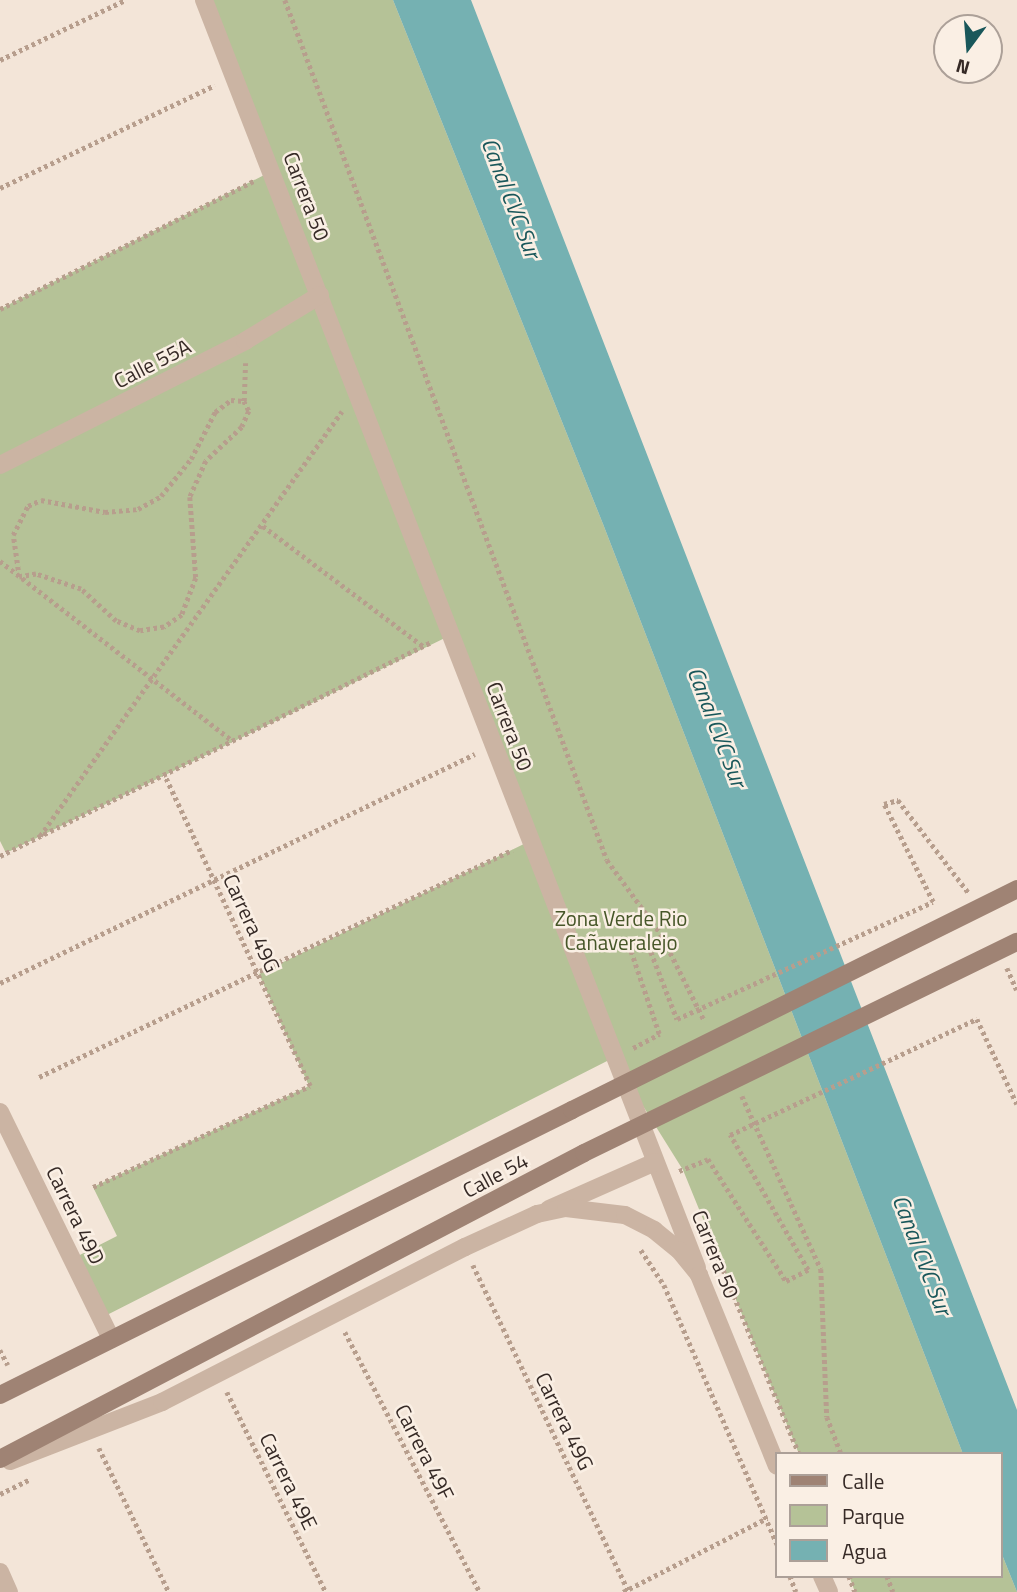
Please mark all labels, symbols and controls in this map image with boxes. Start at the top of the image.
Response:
north arrow [933,14,1003,84]
text: N [952,52,973,84]
water label: Canal CVC Sur [475,134,547,262]
street label: Carrera 50 [279,148,335,244]
street label: Calle 55A [109,333,195,393]
water label: Canal CVC Sur [681,663,753,791]
street label: Carrera 50 [482,678,538,774]
street label: Carrera 49G [218,870,286,976]
park label: Zona Verde Rio Cañaveralejo [555,905,687,955]
street label: Calle 54 [458,1147,532,1203]
street label: Carrera 49D [41,1162,111,1268]
water label: Canal CVC Sur [886,1191,958,1319]
street label: Carrera 50 [687,1206,745,1302]
street label: Carrera 49G [530,1368,600,1474]
street label: Carrera 49F [390,1400,460,1504]
street label: Carrera 49E [255,1429,323,1533]
legend [776,1452,1003,1578]
text: Calle [842,1465,884,1497]
text: Parque [842,1500,905,1532]
text: Agua [842,1535,887,1567]

